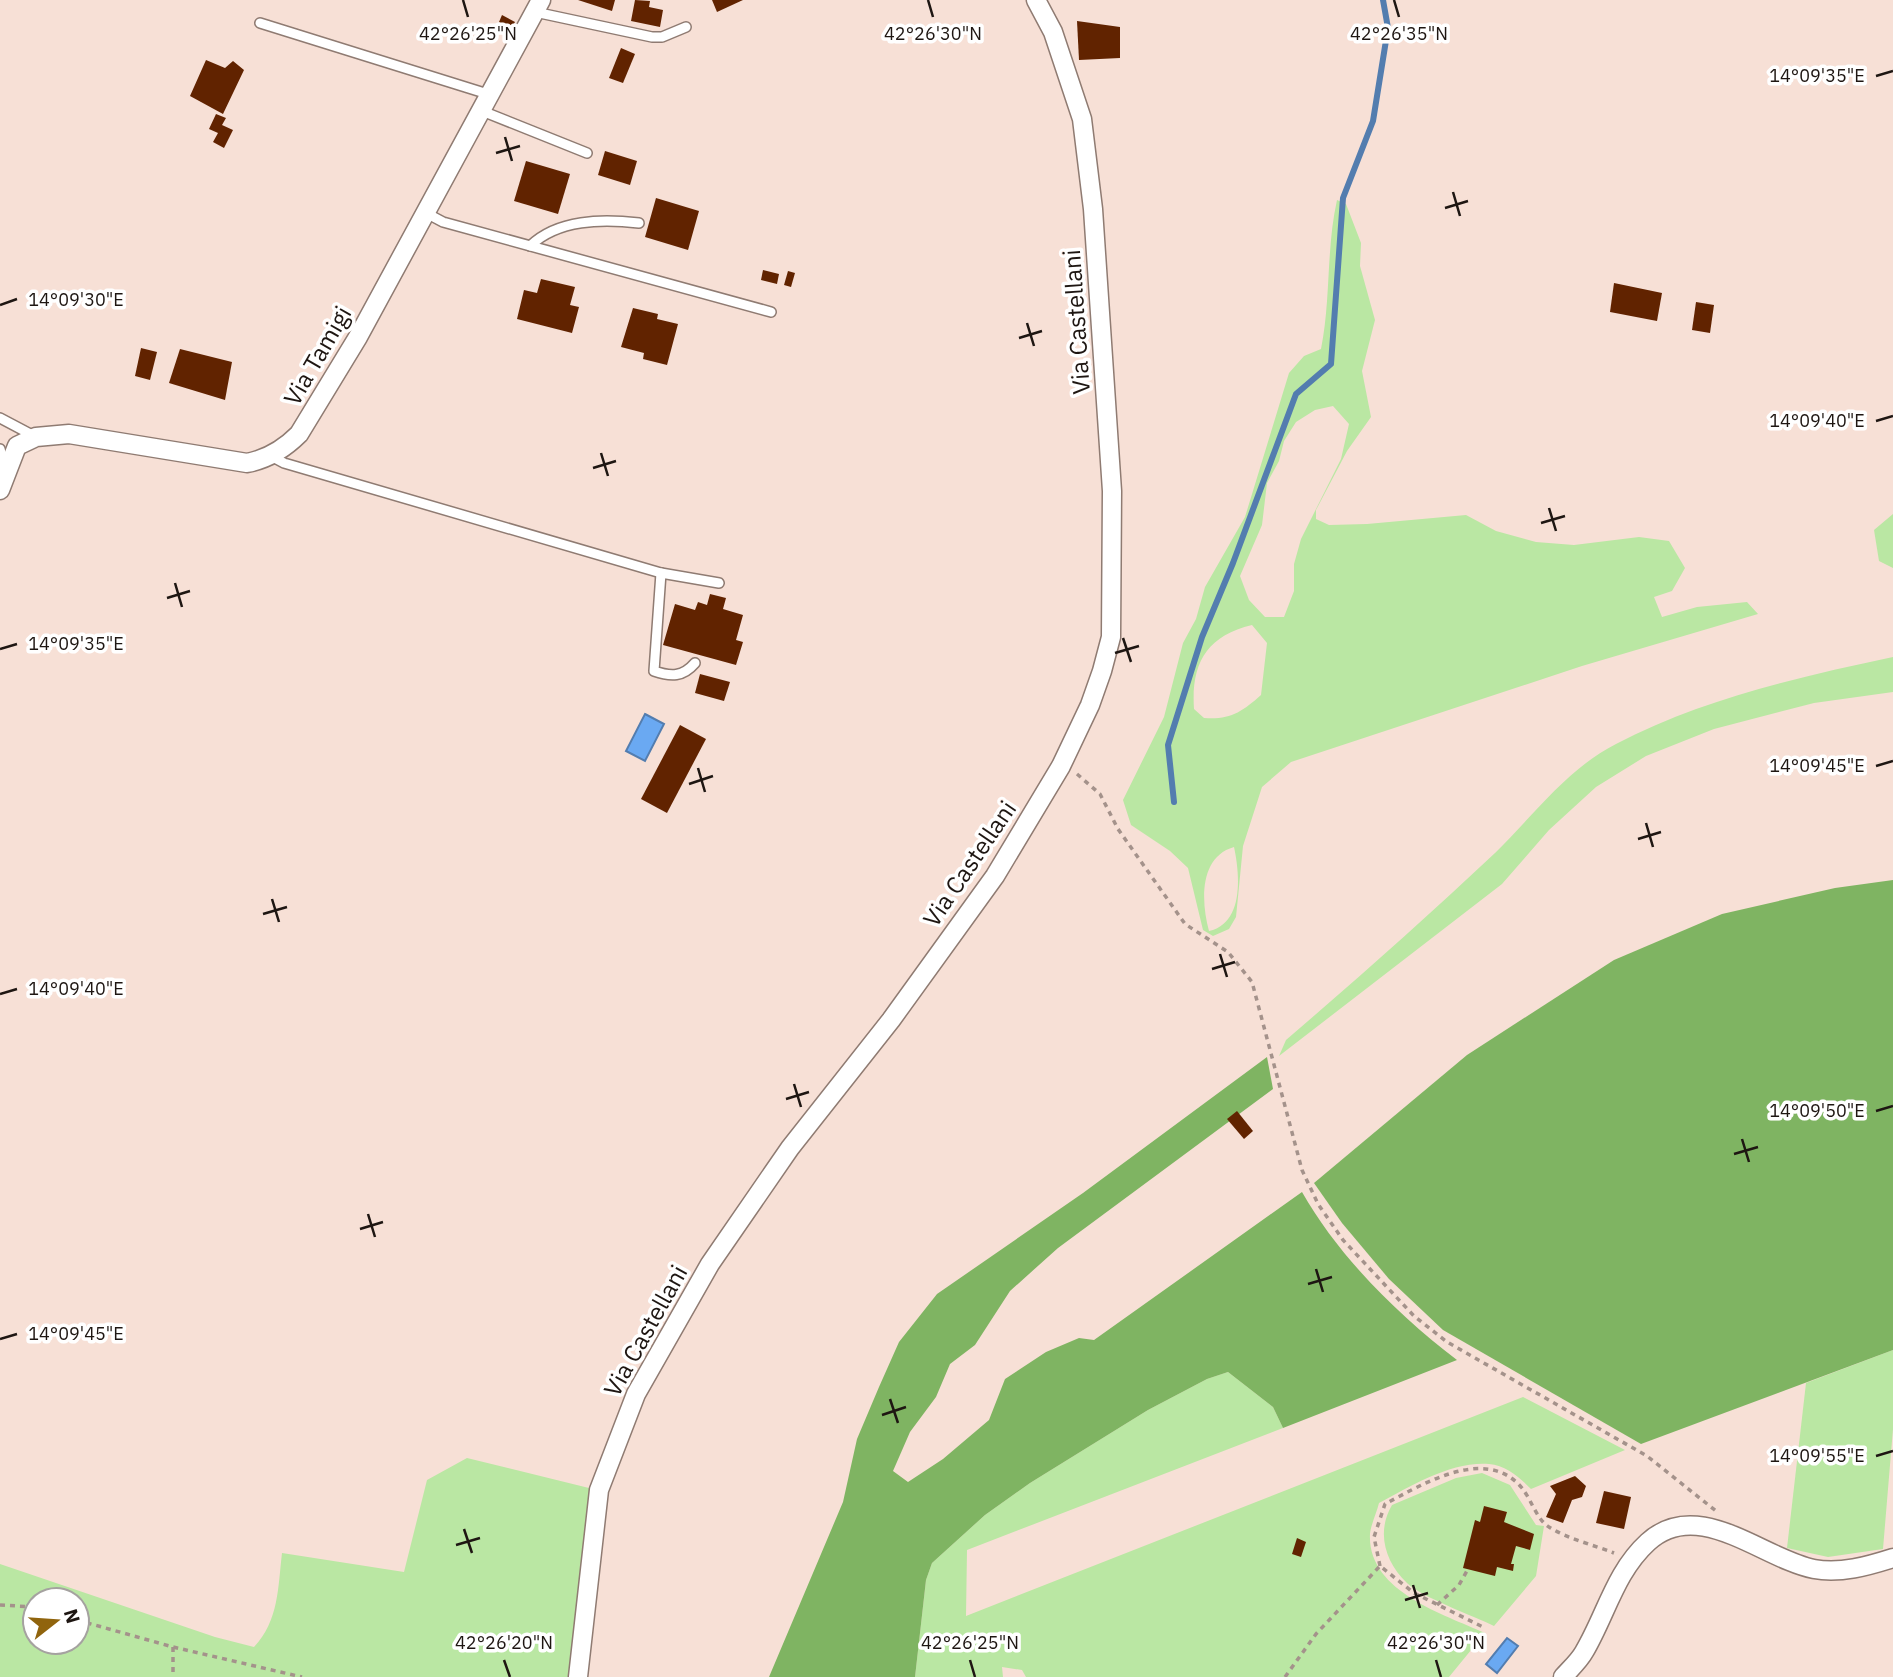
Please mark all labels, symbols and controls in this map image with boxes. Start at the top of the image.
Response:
text: 42°26'25"N [419,22,517,45]
text: 42°26'30"N [884,22,982,45]
text: 42°26'35"N [1350,22,1448,45]
text: 14°09'35"E [1769,64,1865,87]
street label: Via Castellani [1055,249,1097,396]
text: 14°09'30"E [28,288,124,311]
street label: Via Tamigi [276,300,358,411]
text: 14°09'40"E [1769,409,1865,432]
text: 14°09'35"E [28,632,124,655]
text: 14°09'45"E [1769,754,1865,777]
street label: Via Castellani [915,794,1023,933]
text: 14°09'40"E [28,977,124,1000]
text: 14°09'50"E [1769,1099,1865,1122]
street label: Via Castellani [596,1259,694,1402]
text: 14°09'45"E [28,1322,124,1345]
text: 14°09'55"E [1769,1444,1865,1467]
north arrow [21,1586,91,1656]
text: N [59,1606,86,1626]
text: 42°26'20"N [455,1631,553,1654]
text: 42°26'25"N [921,1631,1019,1654]
text: 42°26'30"N [1387,1631,1485,1654]

